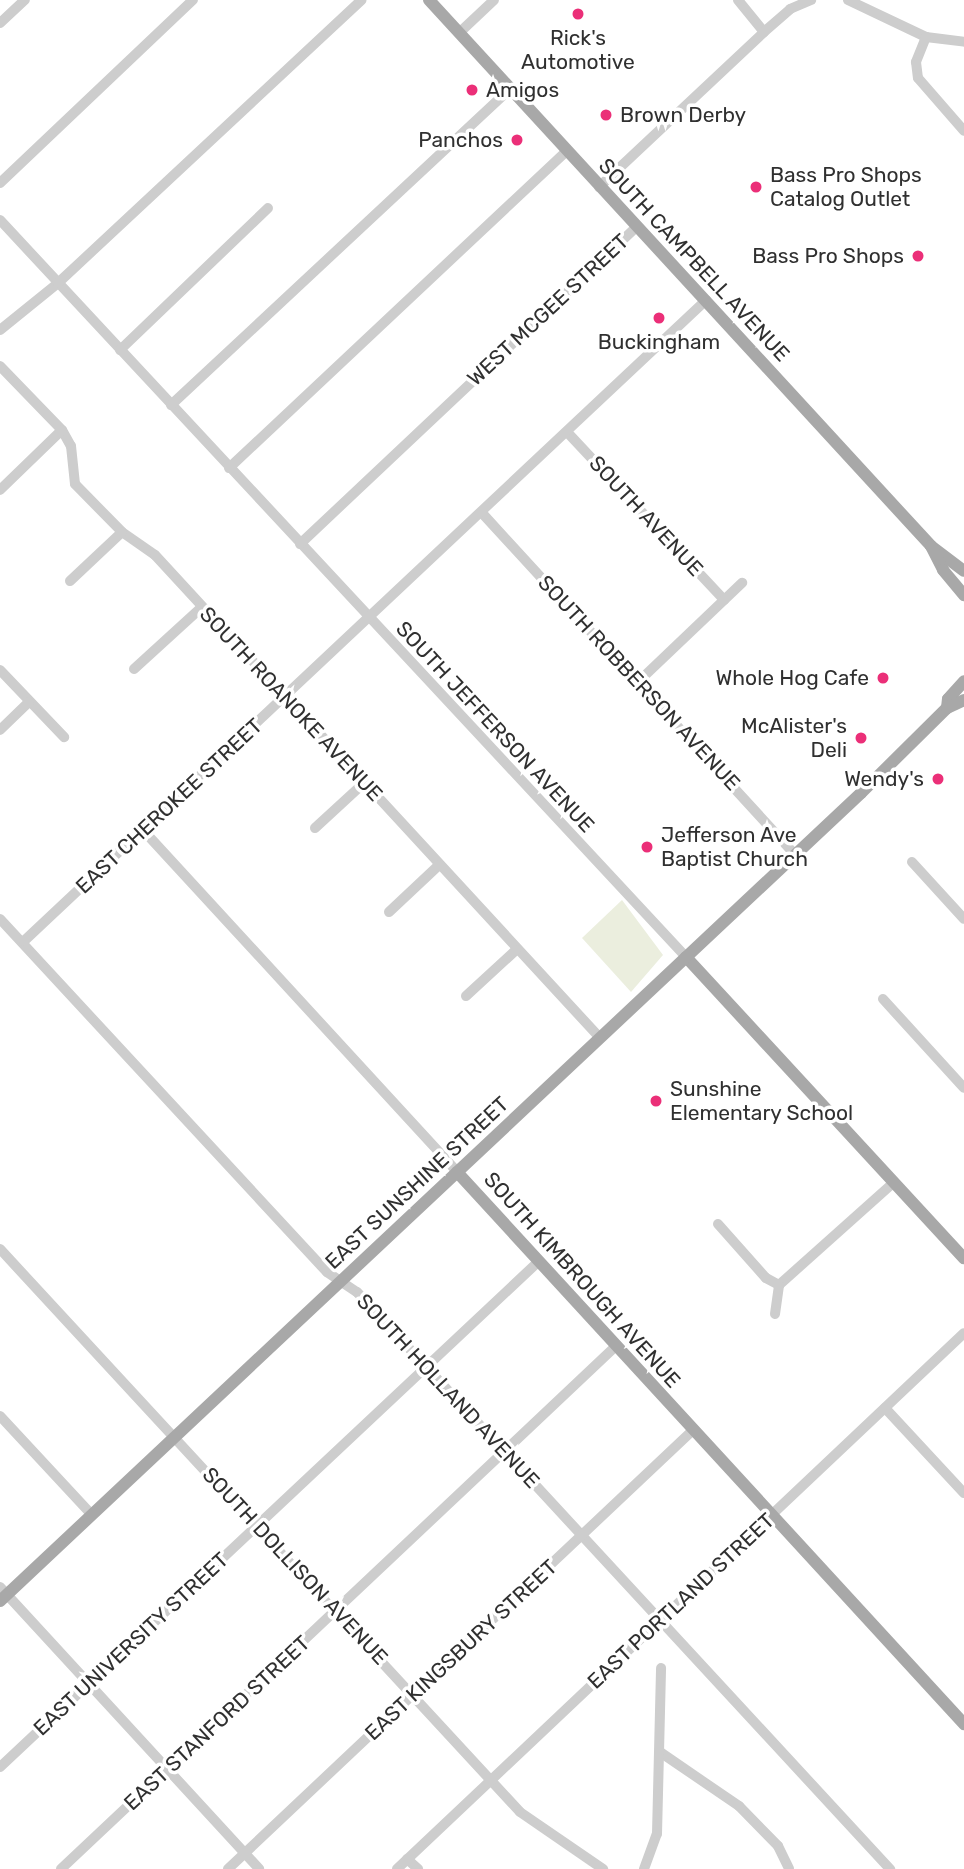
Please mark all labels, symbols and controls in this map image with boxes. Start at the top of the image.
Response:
marker: Rick's Automotive [570,6,586,22]
place label: Rick's Automotive [521,25,635,75]
place label: Amigos [486,77,559,103]
marker: Amigos [464,82,480,98]
place label: Brown Derby [620,102,746,128]
marker: Brown Derby [598,107,614,123]
place label: Panchos [418,127,503,153]
marker: Panchos [509,132,525,148]
street label: SOUTH CAMPBELL AVENUE [593,153,795,367]
place label: Bass Pro Shops Catalog Outlet [770,162,922,212]
marker: Bass Pro Shops Catalog Outlet [748,179,764,195]
street label: WEST MCGEE STREET [462,229,634,391]
place label: Bass Pro Shops [752,243,904,269]
marker: Bass Pro Shops [910,248,926,264]
marker: Buckingham [651,310,667,326]
place label: Buckingham [598,329,720,355]
street label: SOUTH AVENUE [584,450,708,582]
street label: SOUTH ROBBERSON AVENUE [532,570,746,796]
street label: SOUTH ROANOKE AVENUE [194,601,388,807]
street label: SOUTH JEFFERSON AVENUE [390,616,600,838]
place label: Whole Hog Cafe [715,665,869,691]
marker: Whole Hog Cafe [875,670,891,686]
street label: EAST CHEROKEE STREET [70,713,268,899]
place label: McAlister's Deli [741,713,847,763]
marker: McAlister's Deli [853,730,869,746]
place label: Wendy's [844,766,924,792]
marker: Wendy's [930,771,946,787]
place label: Jefferson Ave Baptist Church [661,822,808,872]
marker: Jefferson Ave Baptist Church [639,839,655,855]
place label: Sunshine Elementary School [670,1076,854,1126]
street label: EAST SUNSHINE STREET [320,1091,514,1275]
marker: Sunshine Elementary School [648,1093,664,1109]
street label: SOUTH KIMBROUGH AVENUE [478,1167,686,1393]
street label: SOUTH HOLLAND AVENUE [351,1288,545,1494]
street label: SOUTH DOLLISON AVENUE [197,1462,393,1670]
street label: EAST PORTLAND STREET [582,1508,780,1694]
street label: EAST UNIVERSITY STREET [28,1547,234,1741]
street label: EAST KINGSBURY STREET [359,1554,563,1746]
street label: EAST STANFORD STREET [119,1630,315,1816]

